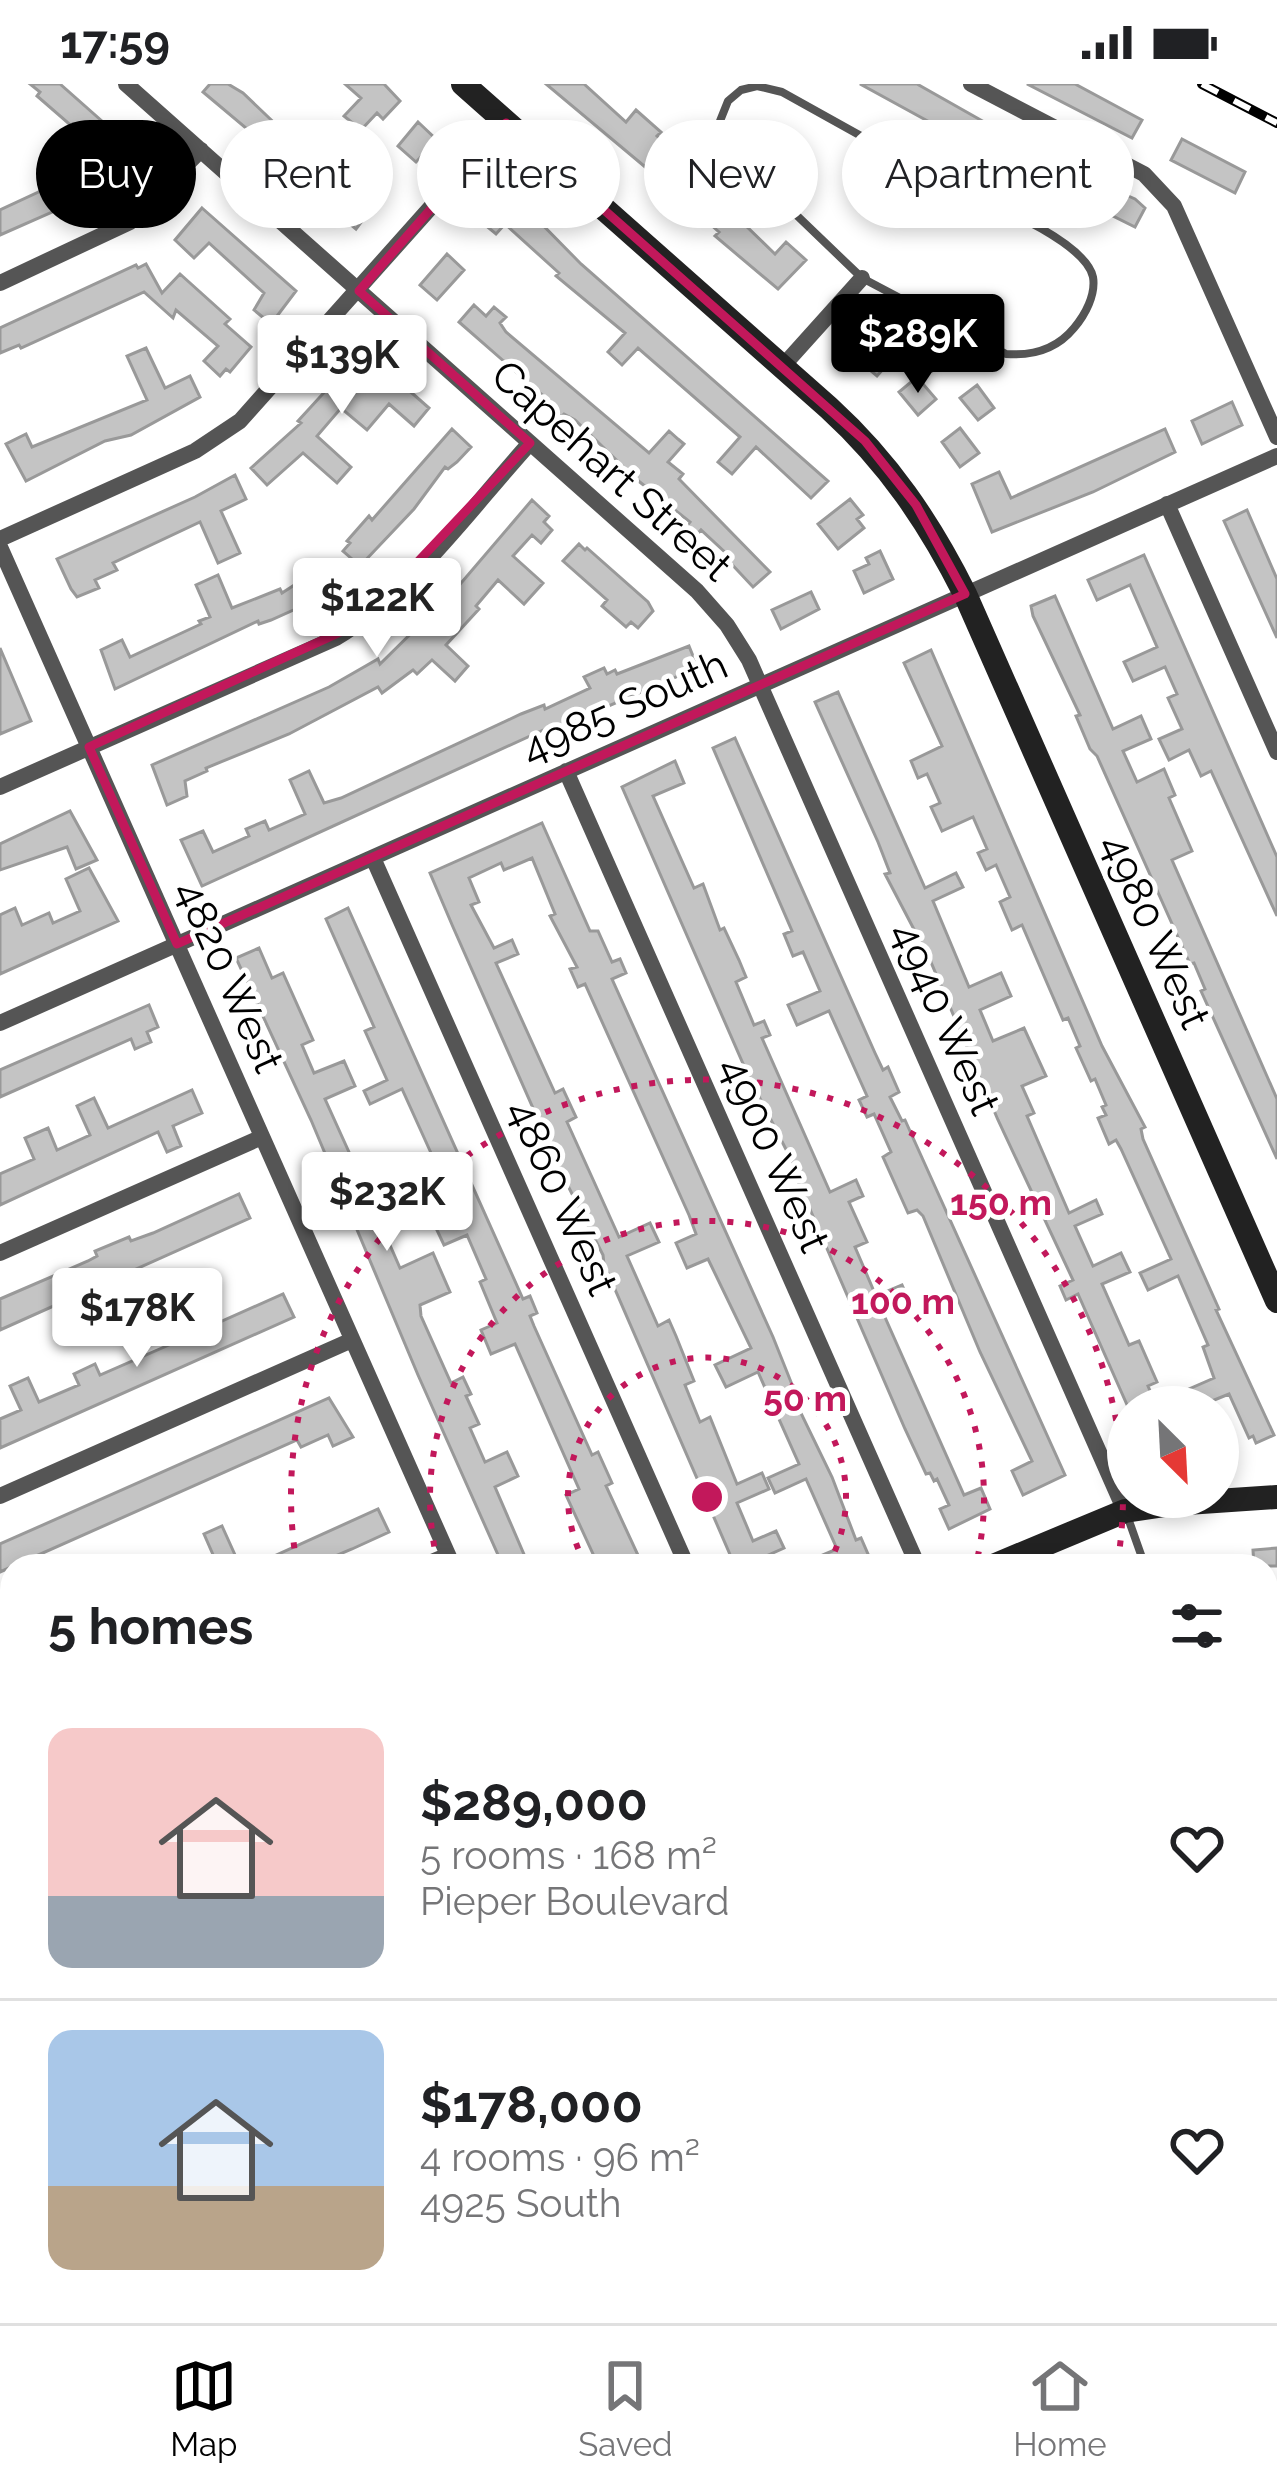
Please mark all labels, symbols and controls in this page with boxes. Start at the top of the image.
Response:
text: 17:59 [60,16,170,69]
chip: Buy [36,120,196,228]
chip: Rent [220,120,393,228]
chip: Filters [417,120,620,228]
chip: New [644,120,818,228]
chip: Apartment [842,120,1134,228]
pin: $289K [834,294,1002,396]
text: $289K [858,310,978,356]
pin: $139K [258,315,426,417]
text: $139K [285,331,399,377]
street label: Capehart Street [482,350,742,591]
pin: $122K [293,558,461,660]
text: $122K [320,574,434,620]
street label: 4985 South [514,639,735,774]
street label: 4980 West [1091,826,1220,1036]
street label: 4820 West [166,873,294,1080]
street label: 4940 West [881,914,1010,1122]
street label: 4900 West [710,1049,839,1259]
street label: 4860 West [498,1092,627,1302]
pin: $232K [303,1152,471,1254]
text: $232K [329,1168,445,1214]
text: 150 m [950,1181,1052,1223]
pin: $178K [53,1268,221,1370]
text: 100 m [851,1280,955,1322]
text: $178K [79,1284,195,1330]
text: 50 m [763,1377,847,1419]
north arrow [1107,1386,1239,1518]
map controls [1107,1386,1239,1518]
centre of rings [686,1476,728,1518]
icon: filters [1164,1593,1230,1659]
text: 5 homes [48,1596,253,1656]
text: $289,000 [420,1772,648,1832]
icon: home [144,1776,288,1920]
icon: heart [1164,1815,1230,1881]
text: 5 rooms · 168 m² [420,1832,717,1878]
text: Pieper Boulevard [420,1878,730,1924]
text: $178,000 [420,2074,643,2134]
icon: home [144,2078,288,2222]
icon: heart [1164,2117,1230,2183]
text: 4 rooms · 96 m² [420,2134,700,2180]
text: 4925 South [420,2180,622,2226]
tab: Map [170,2353,237,2464]
tab: Saved [578,2353,673,2464]
tab: Home [1013,2353,1107,2464]

